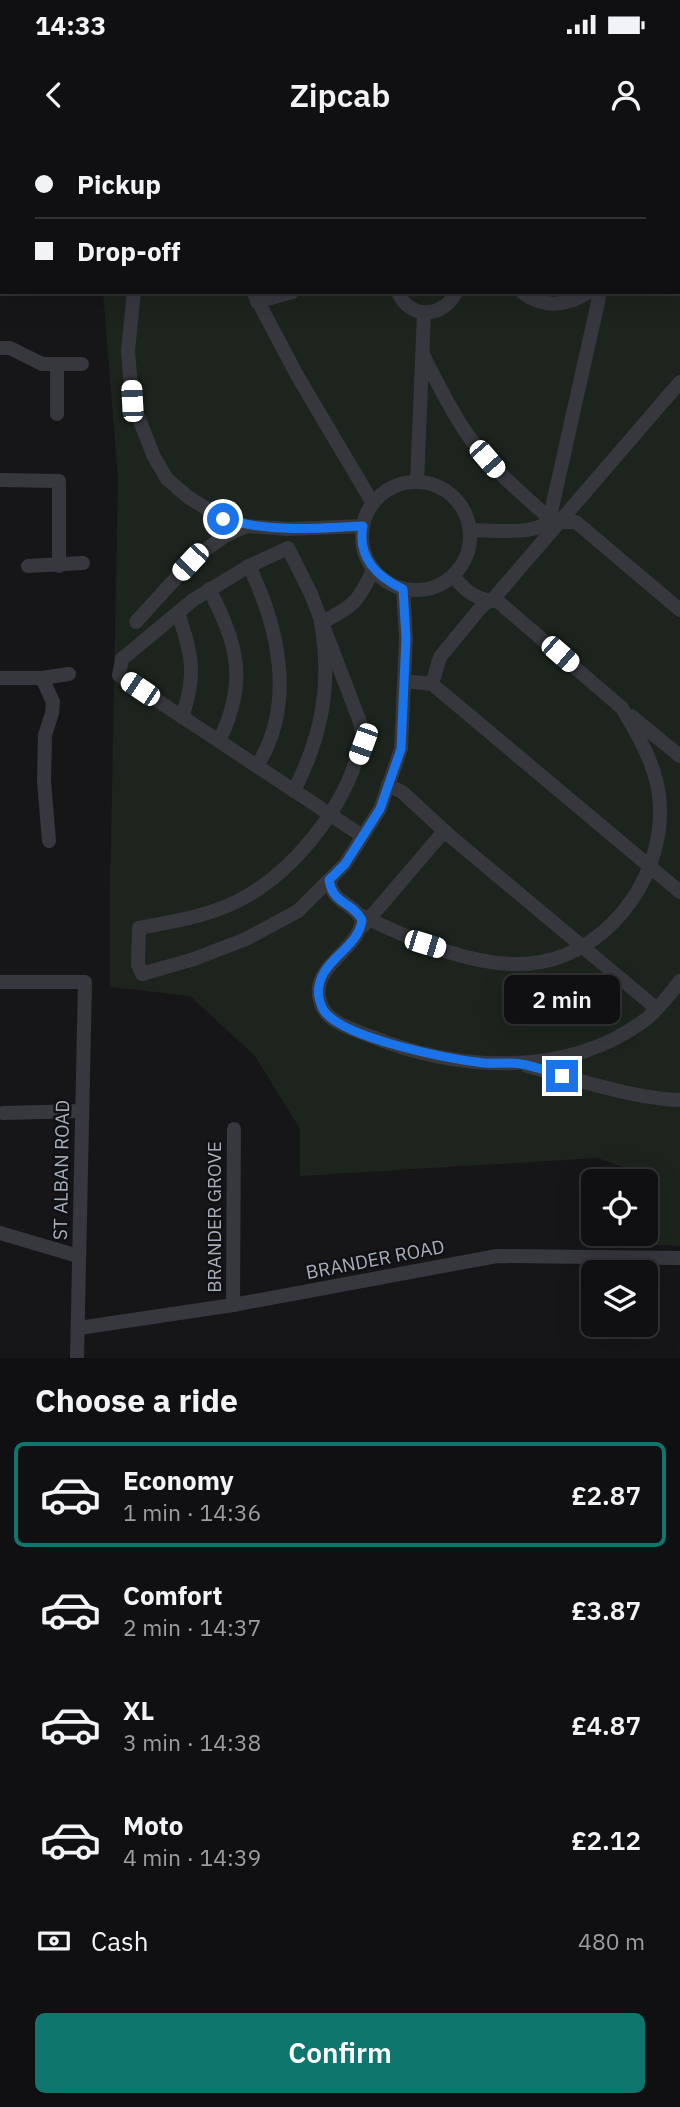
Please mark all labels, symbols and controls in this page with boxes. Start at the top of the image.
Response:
text: 14:33 [35,8,106,42]
text: Zipcab [290,74,390,116]
icon: back [35,76,73,114]
icon: person [607,76,645,114]
text: Pickup [77,167,161,201]
text: Drop-off [77,234,180,268]
car [121,379,144,423]
car [466,436,509,482]
route start [207,503,239,535]
car [168,539,213,585]
car [538,632,583,676]
car [117,669,164,709]
car [346,721,381,767]
car [402,928,449,960]
callout: 2 min [504,974,620,1024]
text: 2 min [532,984,592,1014]
route end [546,1060,578,1092]
street label: ST ALBAN ROAD [48,1100,74,1240]
street label: BRANDER GROVE [202,1141,226,1293]
map controls [581,1169,658,1337]
button: locate [581,1169,658,1246]
street label: BRANDER ROAD [304,1234,446,1284]
button: layers [581,1260,658,1337]
text: Choose a ride [35,1379,238,1421]
icon: car [39,1463,102,1526]
text: Economy [123,1463,234,1497]
text: £2.87 [571,1478,641,1512]
text: 1 min · 14:36 [123,1497,261,1527]
icon: car [39,1578,102,1641]
text: Comfort [123,1578,222,1612]
text: £3.87 [571,1593,641,1627]
text: 2 min · 14:37 [123,1612,261,1642]
icon: car [39,1693,102,1756]
text: XL [123,1693,154,1727]
text: £4.87 [571,1708,641,1742]
text: 3 min · 14:38 [123,1727,261,1757]
icon: car [39,1808,102,1871]
text: Moto [123,1808,183,1842]
text: £2.12 [571,1823,641,1857]
text: 4 min · 14:39 [123,1842,261,1872]
icon: cash [35,1922,73,1960]
text: Cash [91,1924,148,1958]
text: 480 m [578,1926,645,1956]
button: Confirm [35,2013,645,2093]

